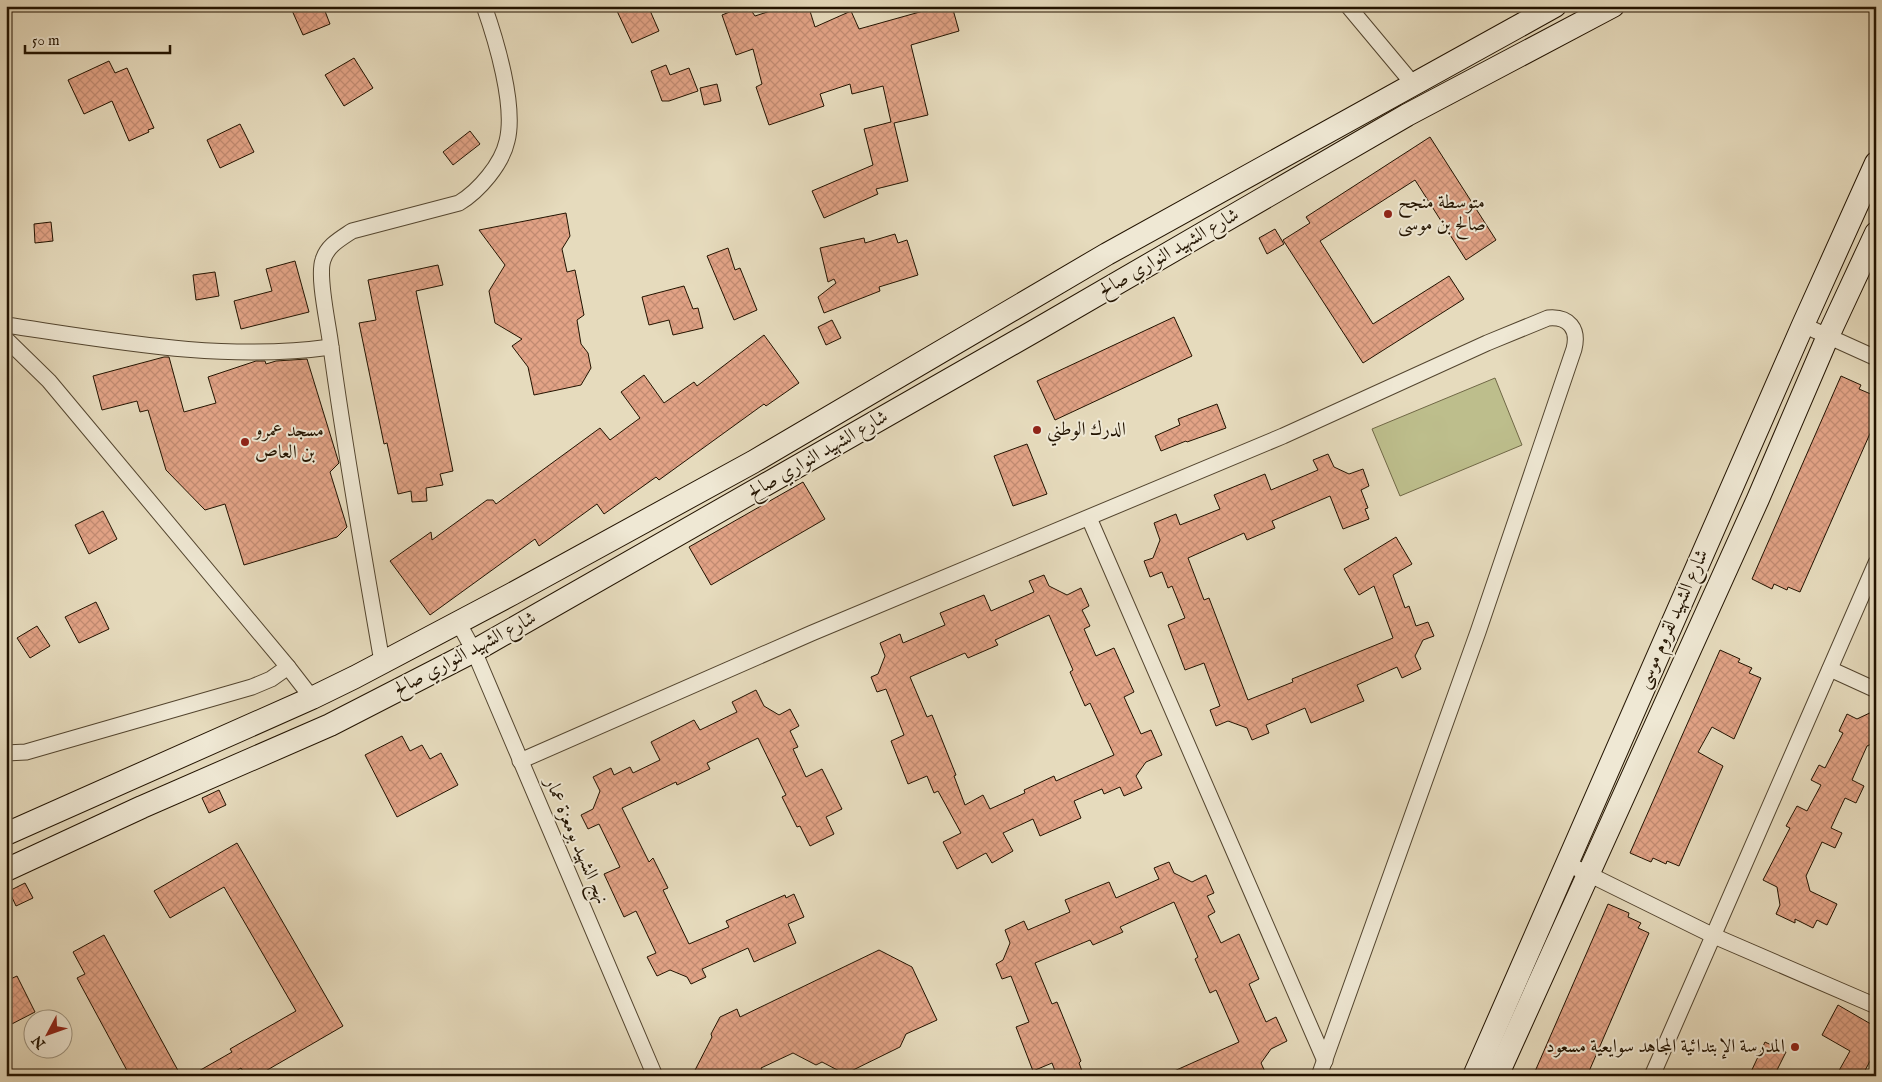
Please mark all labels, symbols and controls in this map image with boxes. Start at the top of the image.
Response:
scale bar [25,22,170,54]
text: 50 m [32,31,60,50]
place label: متوسطة منجح صالح بن موسى [1398,191,1486,240]
street label: شارع الشهيد النواري صالح [1095,203,1245,306]
marker: متوسطة منجح صالح بن موسى [1382,208,1394,220]
street label: شارع الشهيد النواري صالح [744,405,894,508]
place label: الدرك الوطني [1047,418,1126,447]
place label: مسجد عمرو بن العاص [253,419,324,465]
marker: الدرك الوطني [1031,424,1043,436]
marker: مسجد عمرو بن العاص [239,436,251,448]
street label: شارع الشهيد لقروم موسى [1632,546,1717,694]
street label: شارع الشهيد النواري صالح [390,606,542,704]
street label: نهج الشهيد بومعزة عمار [534,772,613,909]
north arrow [22,1010,72,1060]
text: N [28,1031,50,1053]
place label: المدرسة الإبتدائية المجاهد سوايعية مسعود [1546,1035,1785,1060]
marker: المدرسة الإبتدائية المجاهد سوايعية مسعود [1789,1041,1801,1053]

